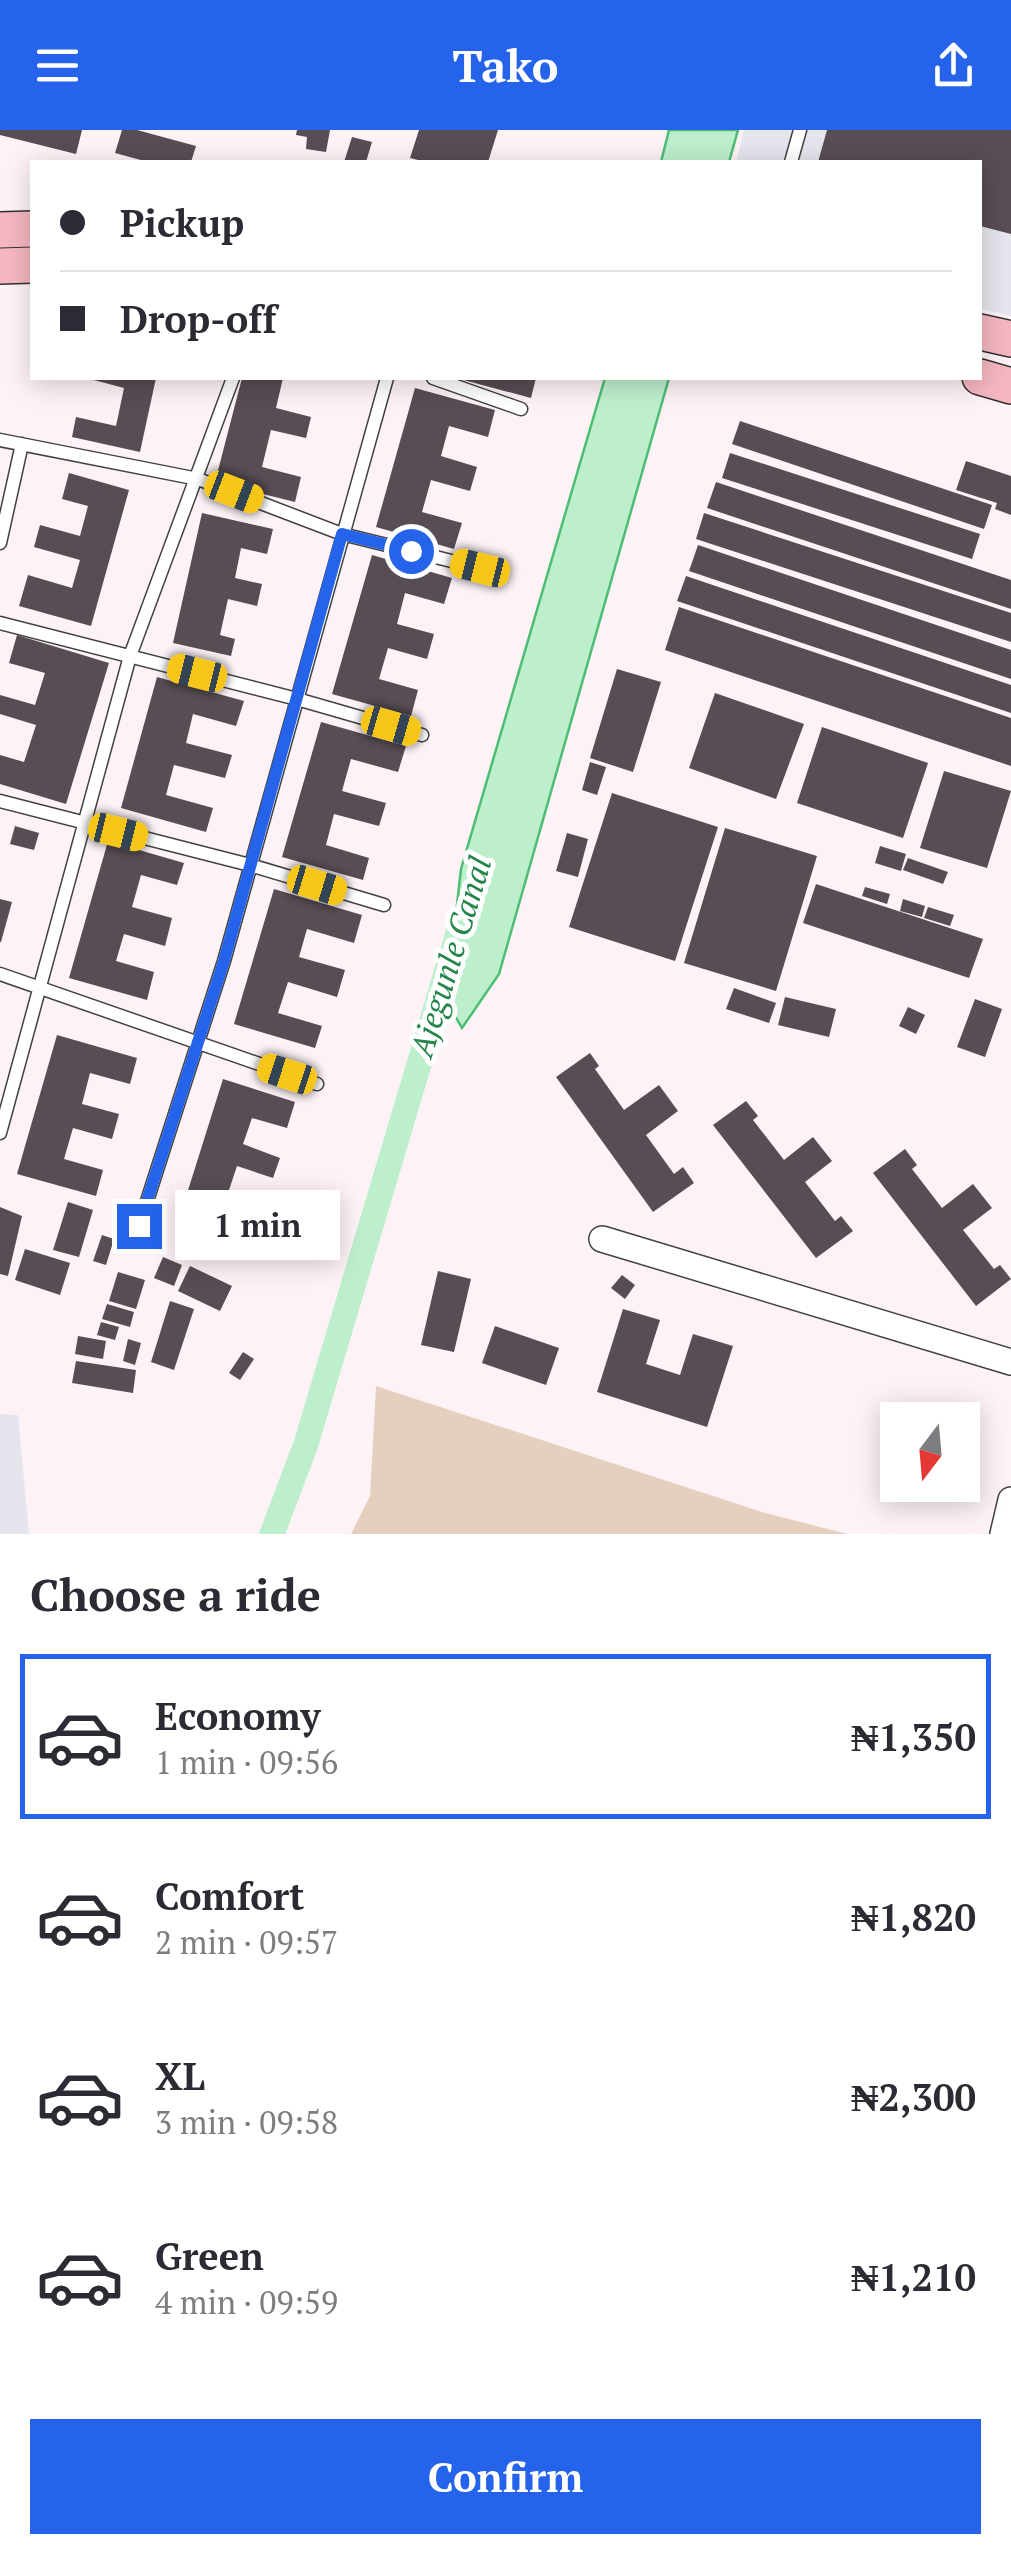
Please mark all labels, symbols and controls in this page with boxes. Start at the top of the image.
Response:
text: Tako [452,35,559,95]
icon: menu [30,38,85,93]
icon: share [926,38,981,93]
text: Pickup [120,198,244,248]
text: Drop-off [120,294,277,344]
car [201,467,267,517]
route start [389,529,434,574]
car [447,546,513,590]
car [164,651,230,695]
car [358,703,424,749]
car [85,810,151,854]
water label: Ajegunle Canal [399,851,500,1064]
car [284,862,350,908]
car [254,1050,320,1098]
callout: 1 min [174,1191,339,1261]
route end [117,1204,162,1249]
text: 1 min [214,1204,301,1246]
north arrow [880,1402,980,1502]
map controls [880,1402,980,1502]
text: Choose a ride [30,1564,321,1624]
text: Economy [155,1691,321,1741]
icon: car [35,1692,125,1782]
text: ₦1,350 [851,1712,976,1762]
text: 1 min · 09:56 [155,1741,338,1783]
text: Comfort [155,1871,304,1921]
icon: car [35,1872,125,1962]
text: ₦1,820 [851,1892,976,1942]
text: 2 min · 09:57 [155,1921,338,1963]
text: XL [155,2051,205,2101]
icon: car [35,2052,125,2142]
text: ₦2,300 [851,2072,976,2122]
text: 3 min · 09:58 [155,2101,338,2143]
text: Green [155,2231,264,2281]
icon: car [35,2232,125,2322]
text: ₦1,210 [851,2252,976,2302]
text: 4 min · 09:59 [155,2281,338,2323]
button: Confirm [30,2419,981,2534]

